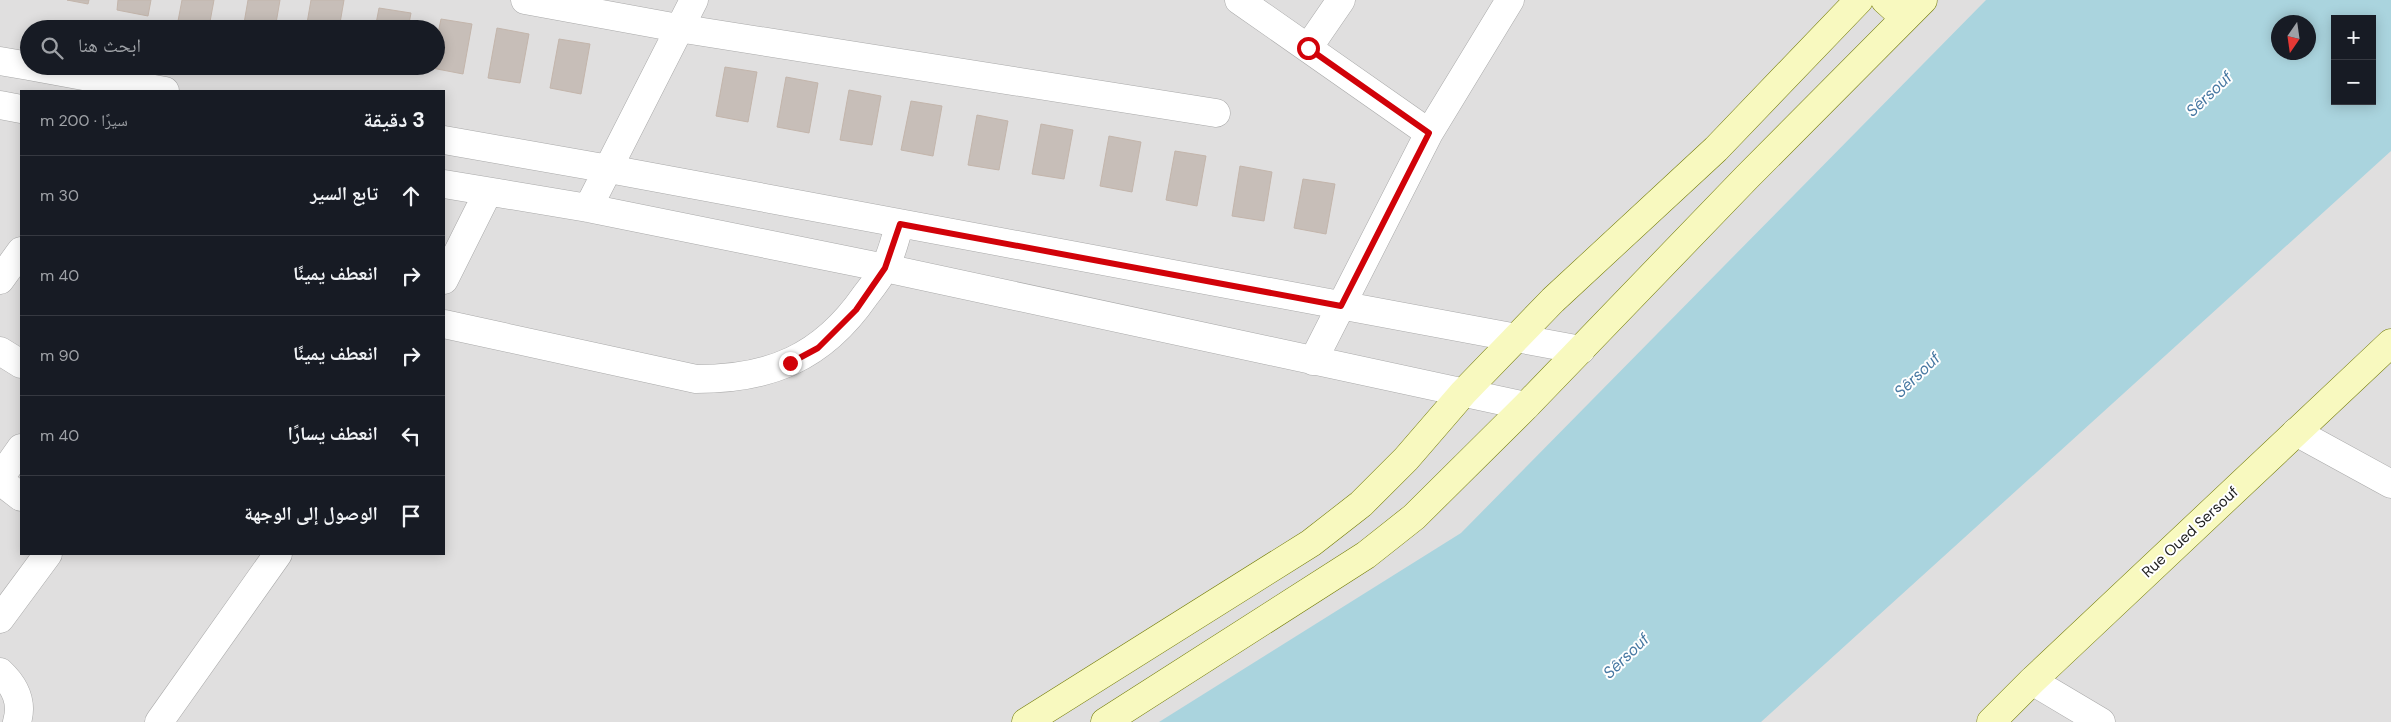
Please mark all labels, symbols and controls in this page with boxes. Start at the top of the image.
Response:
north arrow [2271,15,2316,60]
map controls [2331,15,2376,105]
button: + [2331,15,2376,60]
search box [20,20,445,75]
text: ابحث هنا [78,33,141,58]
icon: search [38,34,66,62]
route start [1297,37,1320,60]
button: − [2331,60,2376,105]
water label: Sêrsouf [2181,66,2238,121]
text: 3 دقيقة [363,106,425,134]
text: سيرًا · 200 m [40,110,128,131]
text: تابع السير [310,181,378,206]
icon: ahead [397,182,425,210]
text: 30 m [40,185,79,206]
text: انعطف يمينًا [293,261,378,286]
icon: right [397,262,425,290]
text: 40 m [40,265,79,286]
text: انعطف يمينًا [293,341,378,366]
icon: right [397,342,425,370]
text: 90 m [40,345,80,366]
water label: Sêrsouf [1889,347,1946,402]
route end [779,352,802,375]
text: انعطف يسارًا [287,421,378,446]
icon: left [397,422,425,450]
text: 40 m [40,425,79,446]
street label: Rue Oued Sersouf [2137,482,2243,582]
text: الوصول إلى الوجهة [244,501,378,526]
icon: arrive [397,502,425,530]
water label: Sêrsouf [1598,628,1655,683]

